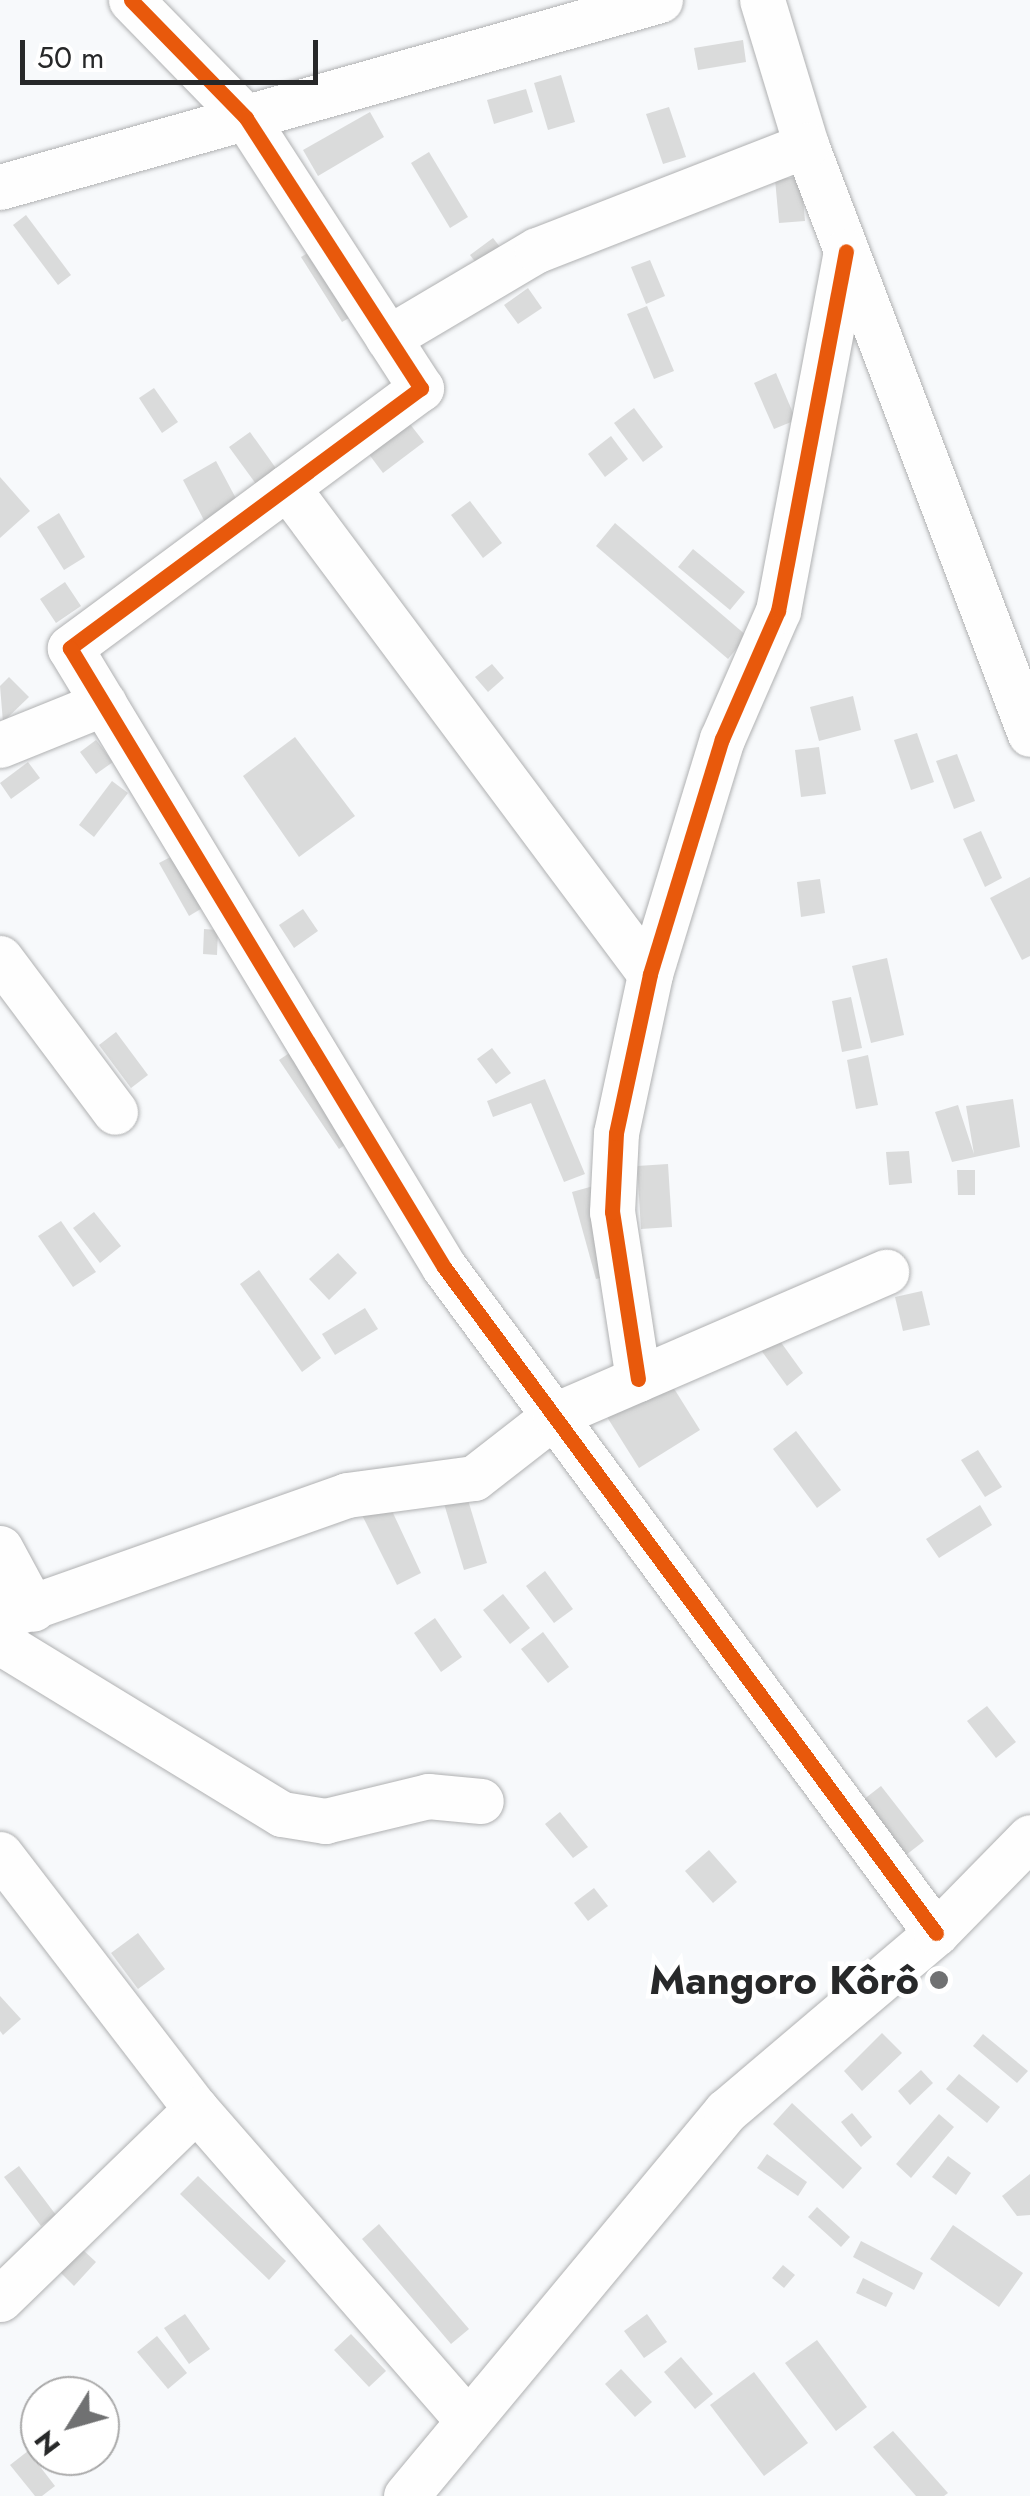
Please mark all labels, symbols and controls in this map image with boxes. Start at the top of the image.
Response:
scale bar [25,20,322,82]
text: 50 m [37,36,104,79]
place label: Mangoro Kôrô [650,1956,919,2004]
marker: Mangoro Kôrô [928,1969,950,1991]
north arrow [20,2376,120,2476]
text: N [24,2422,70,2464]

